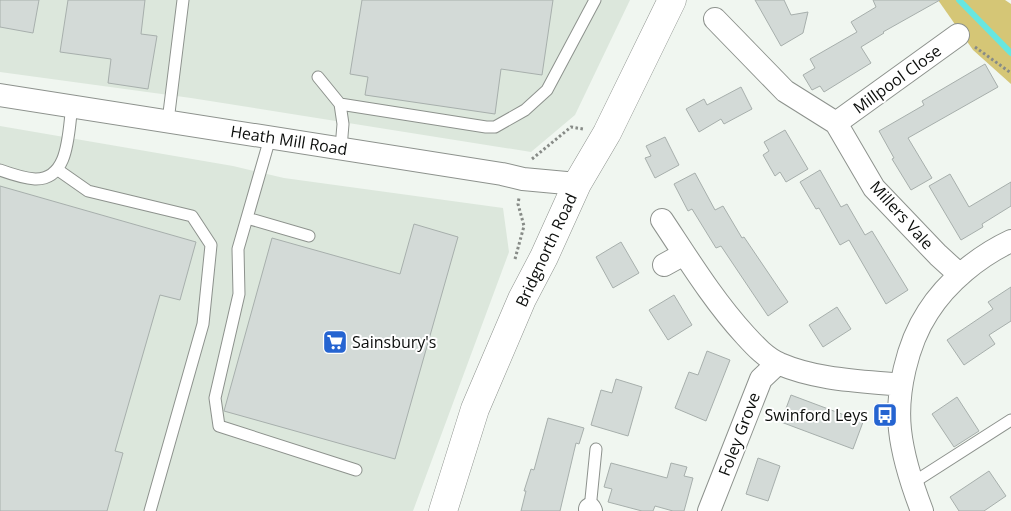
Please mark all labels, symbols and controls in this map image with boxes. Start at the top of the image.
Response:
street label: Millpool Close [848,39,946,118]
street label: Heath Mill Road [229,120,349,160]
street label: Millers Vale [865,176,939,254]
street label: Bridgnorth Road [510,190,582,310]
supermarket icon: Sainsbury's [322,329,348,355]
place label: Sainsbury's [352,331,436,353]
street label: Foley Grove [713,389,765,479]
bus stop icon: Swinford Leys [872,402,898,428]
place label: Swinford Leys [765,404,868,426]

